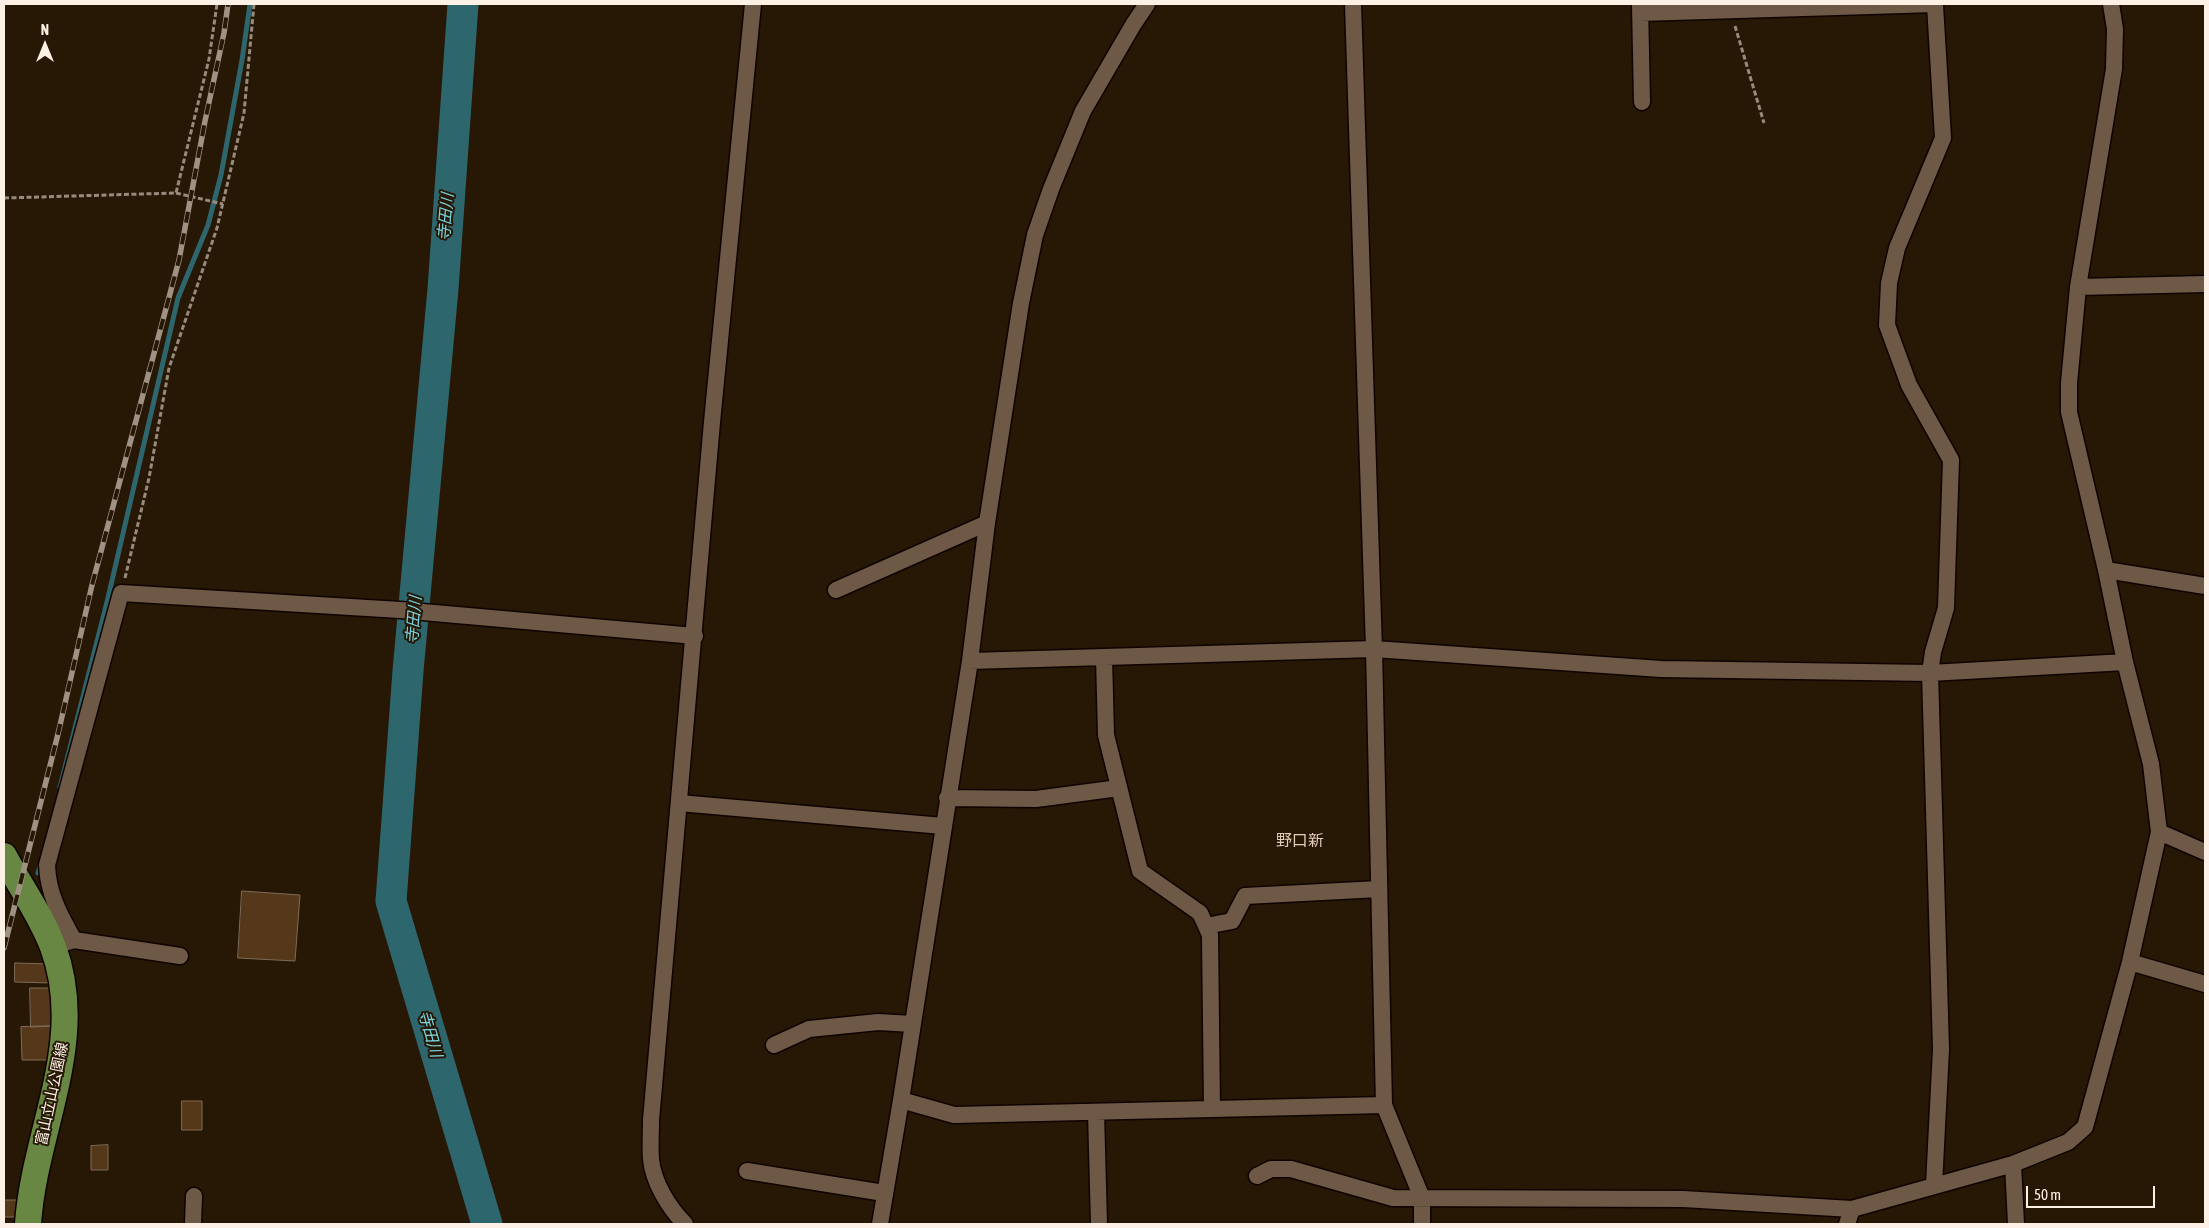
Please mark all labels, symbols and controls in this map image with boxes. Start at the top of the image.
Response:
north arrow [20,20,70,70]
text: N [41,22,49,38]
water label: 寺田川 [434,192,458,242]
water label: 寺田川 [402,595,426,645]
district label: 野口新 [1276,831,1324,851]
water label: 寺田川 [414,1008,446,1060]
street label: 富山立山公園線 [32,1041,72,1147]
scale bar [2029,1176,2158,1208]
text: 50 m [2034,1186,2061,1203]

